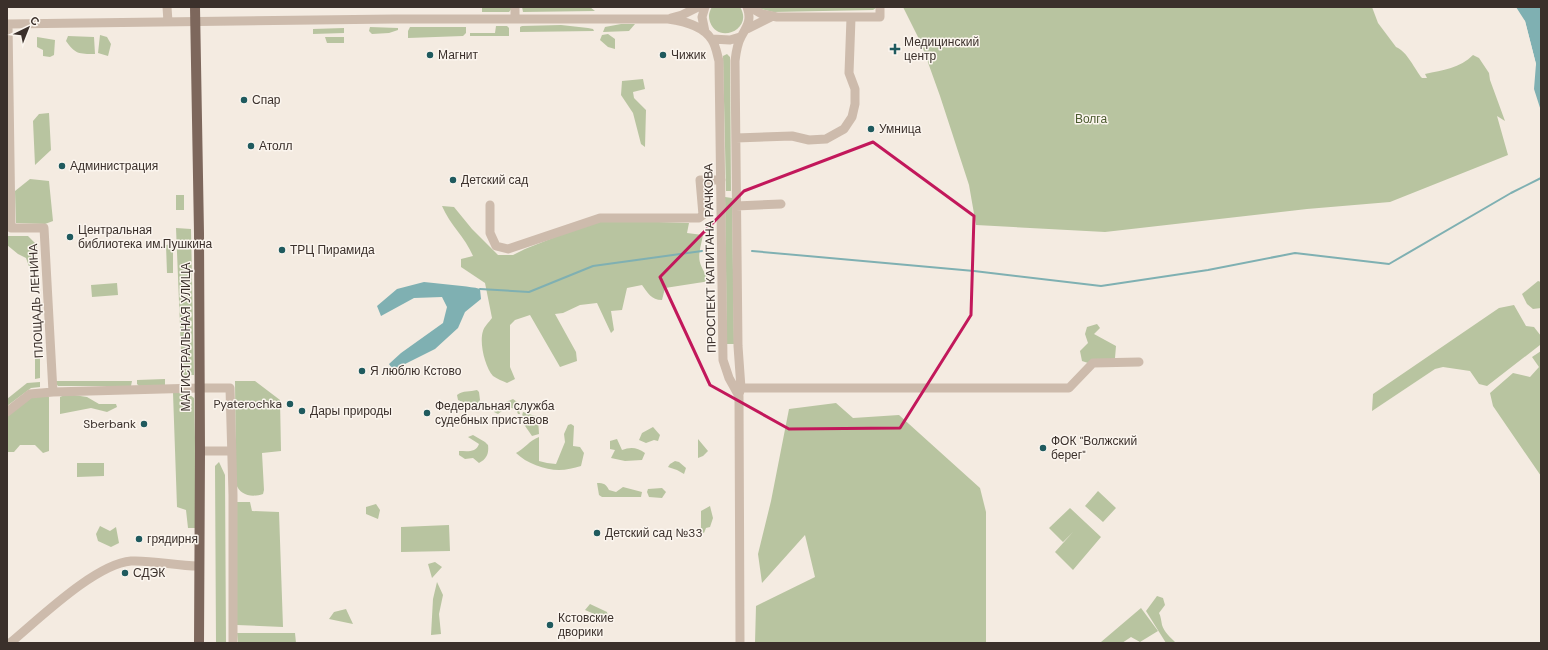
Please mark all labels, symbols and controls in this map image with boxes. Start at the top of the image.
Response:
north arrow [8,8,48,48]
text: С [27,13,43,29]
place label: Медицинский центр [904,34,979,64]
marker: Медицинский центр [889,43,901,55]
place label: Магнит [438,47,479,63]
place label: Чижик [671,47,706,63]
marker: Магнит [425,50,435,60]
marker: Чижик [658,50,668,60]
place label: Спар [252,92,281,108]
marker: Спар [239,95,249,105]
park label: Волга [1075,111,1107,127]
place label: Умница [879,121,922,137]
marker: Умница [866,124,876,134]
place label: Атолл [259,138,293,154]
marker: Атолл [246,141,256,151]
place label: Администрация [70,158,158,174]
marker: Администрация [57,161,67,171]
street label: ПРОСПЕКТ КАПИТАНА РАЧКОВА [700,163,720,353]
place label: Детский сад [461,172,528,188]
marker: Детский сад [448,175,458,185]
place label: Центральная библиотека им.Пушкина [78,222,213,252]
marker: Центральная библиотека им.Пушкина [65,232,75,242]
place label: ТРЦ Пирамида [290,242,375,258]
street label: ПЛОЩАДЬ ЛЕНИНА [25,243,47,359]
marker: ТРЦ Пирамида [277,245,287,255]
street label: МАГИСТРАЛЬНАЯ УЛИЦА [178,262,194,412]
place label: Я люблю Кстово [370,363,462,379]
marker: Я люблю Кстово [357,366,367,376]
place label: Pyaterochka [213,396,282,412]
place label: Федеральная служба судебных приставов [435,398,555,428]
marker: Pyaterochka [285,399,295,409]
place label: Дары природы [310,403,392,419]
marker: Дары природы [297,406,307,416]
marker: Федеральная служба судебных приставов [422,408,432,418]
place label: Sberbank [83,416,136,432]
marker: Sberbank [139,419,149,429]
place label: ФОК "Волжский берег" [1051,433,1137,463]
marker: ФОК "Волжский берег" [1038,443,1048,453]
place label: Детский сад №33 [605,525,703,541]
marker: Детский сад №33 [592,528,602,538]
place label: грядирня [147,531,198,547]
marker: грядирня [134,534,144,544]
place label: СДЭК [133,565,165,581]
marker: СДЭК [120,568,130,578]
place label: Кстовские дворики [558,610,614,640]
marker: Кстовские дворики [545,620,555,630]

